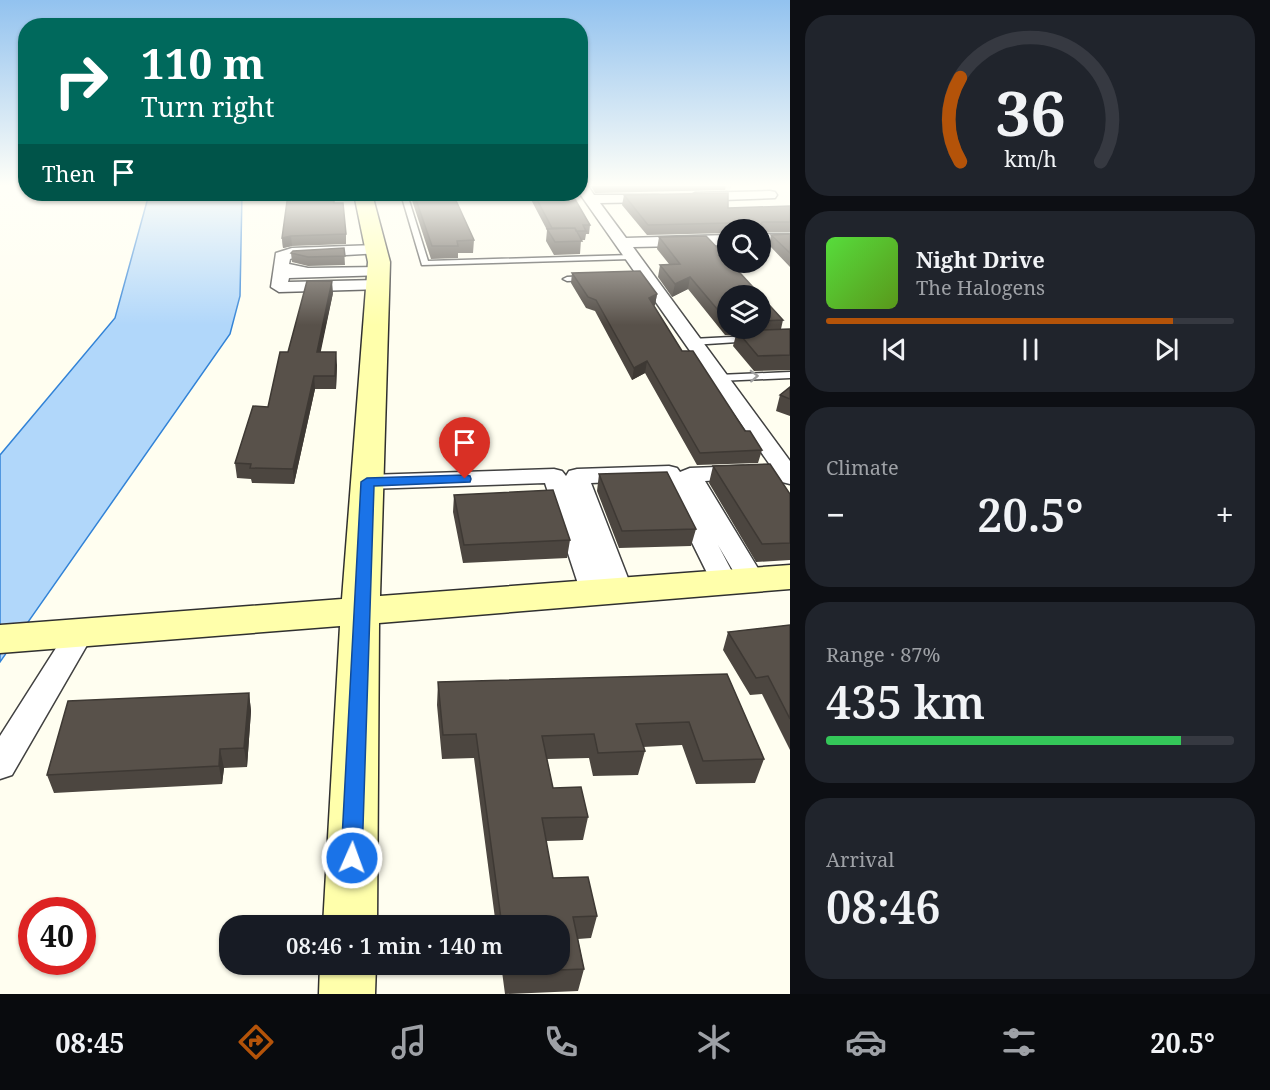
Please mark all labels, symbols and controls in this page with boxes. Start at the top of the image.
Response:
text: 110 m [141,34,265,91]
icon: right [42,42,120,120]
text: 36 [995,70,1065,155]
text: Turn right [141,88,274,125]
text: km/h [1004,145,1057,174]
icon: arrive [107,156,140,189]
text: Then [42,158,95,188]
map controls [717,219,771,339]
button: search [717,219,771,273]
text: Night Drive [916,244,1045,274]
text: The Halogens [916,274,1045,301]
button: layers [717,285,771,339]
icon: previous [878,333,911,366]
icon: pause [1014,333,1047,366]
icon: next [1150,333,1183,366]
one-way arrow [750,370,759,383]
pin [439,417,490,479]
icon: arrive [448,426,481,459]
text: Climate [826,454,899,481]
text: 20.5° [977,484,1084,545]
text: − [826,492,845,537]
text: + [1216,492,1234,537]
text: Range · 87% [826,641,940,668]
text: 435 km [826,671,985,732]
position arrow [320,826,384,890]
text: Arrival [826,846,894,873]
text: 08:46 [826,876,941,937]
speed limit sign: 40 [18,897,96,975]
text: 08:46 · 1 min · 140 m [286,930,503,960]
icon: directions [235,1021,277,1063]
icon: music [388,1021,430,1063]
icon: phone [540,1021,582,1063]
icon: climate [693,1021,735,1063]
icon: car [845,1021,887,1063]
icon: filters [998,1021,1040,1063]
text: 08:45 [55,1024,125,1061]
text: 20.5° [1150,1024,1215,1061]

